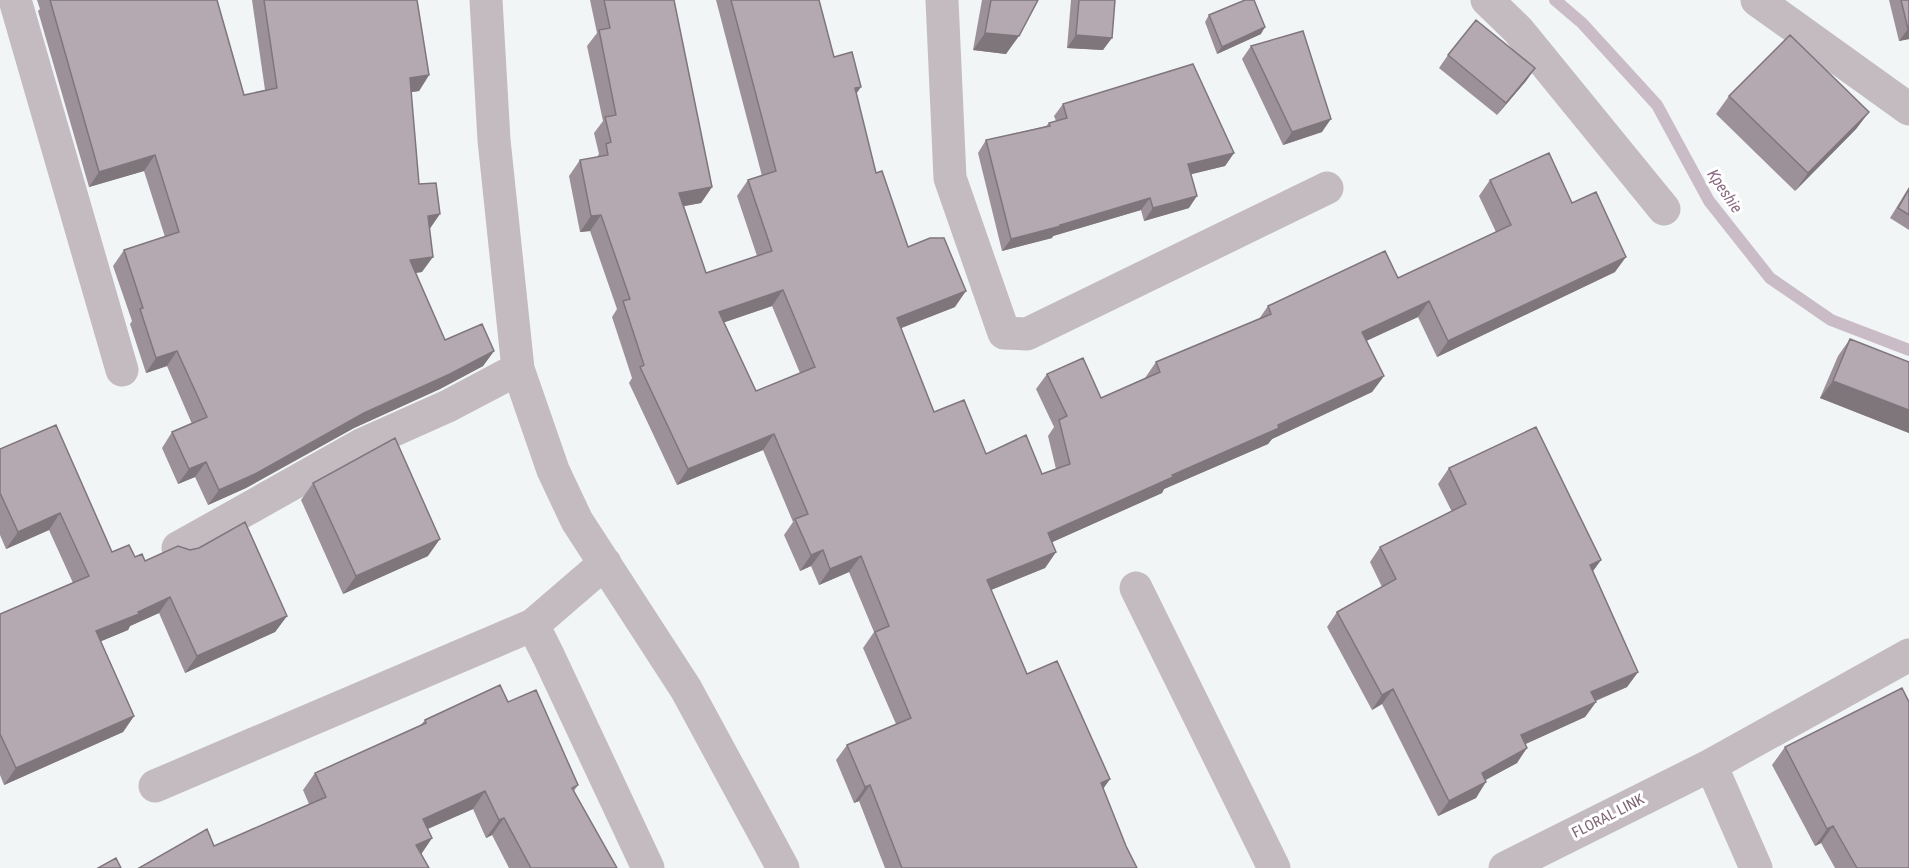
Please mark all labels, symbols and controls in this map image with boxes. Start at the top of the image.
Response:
water label: Kpeshie [1704,166,1746,216]
street label: FLORAL LINK [1569,790,1648,842]

